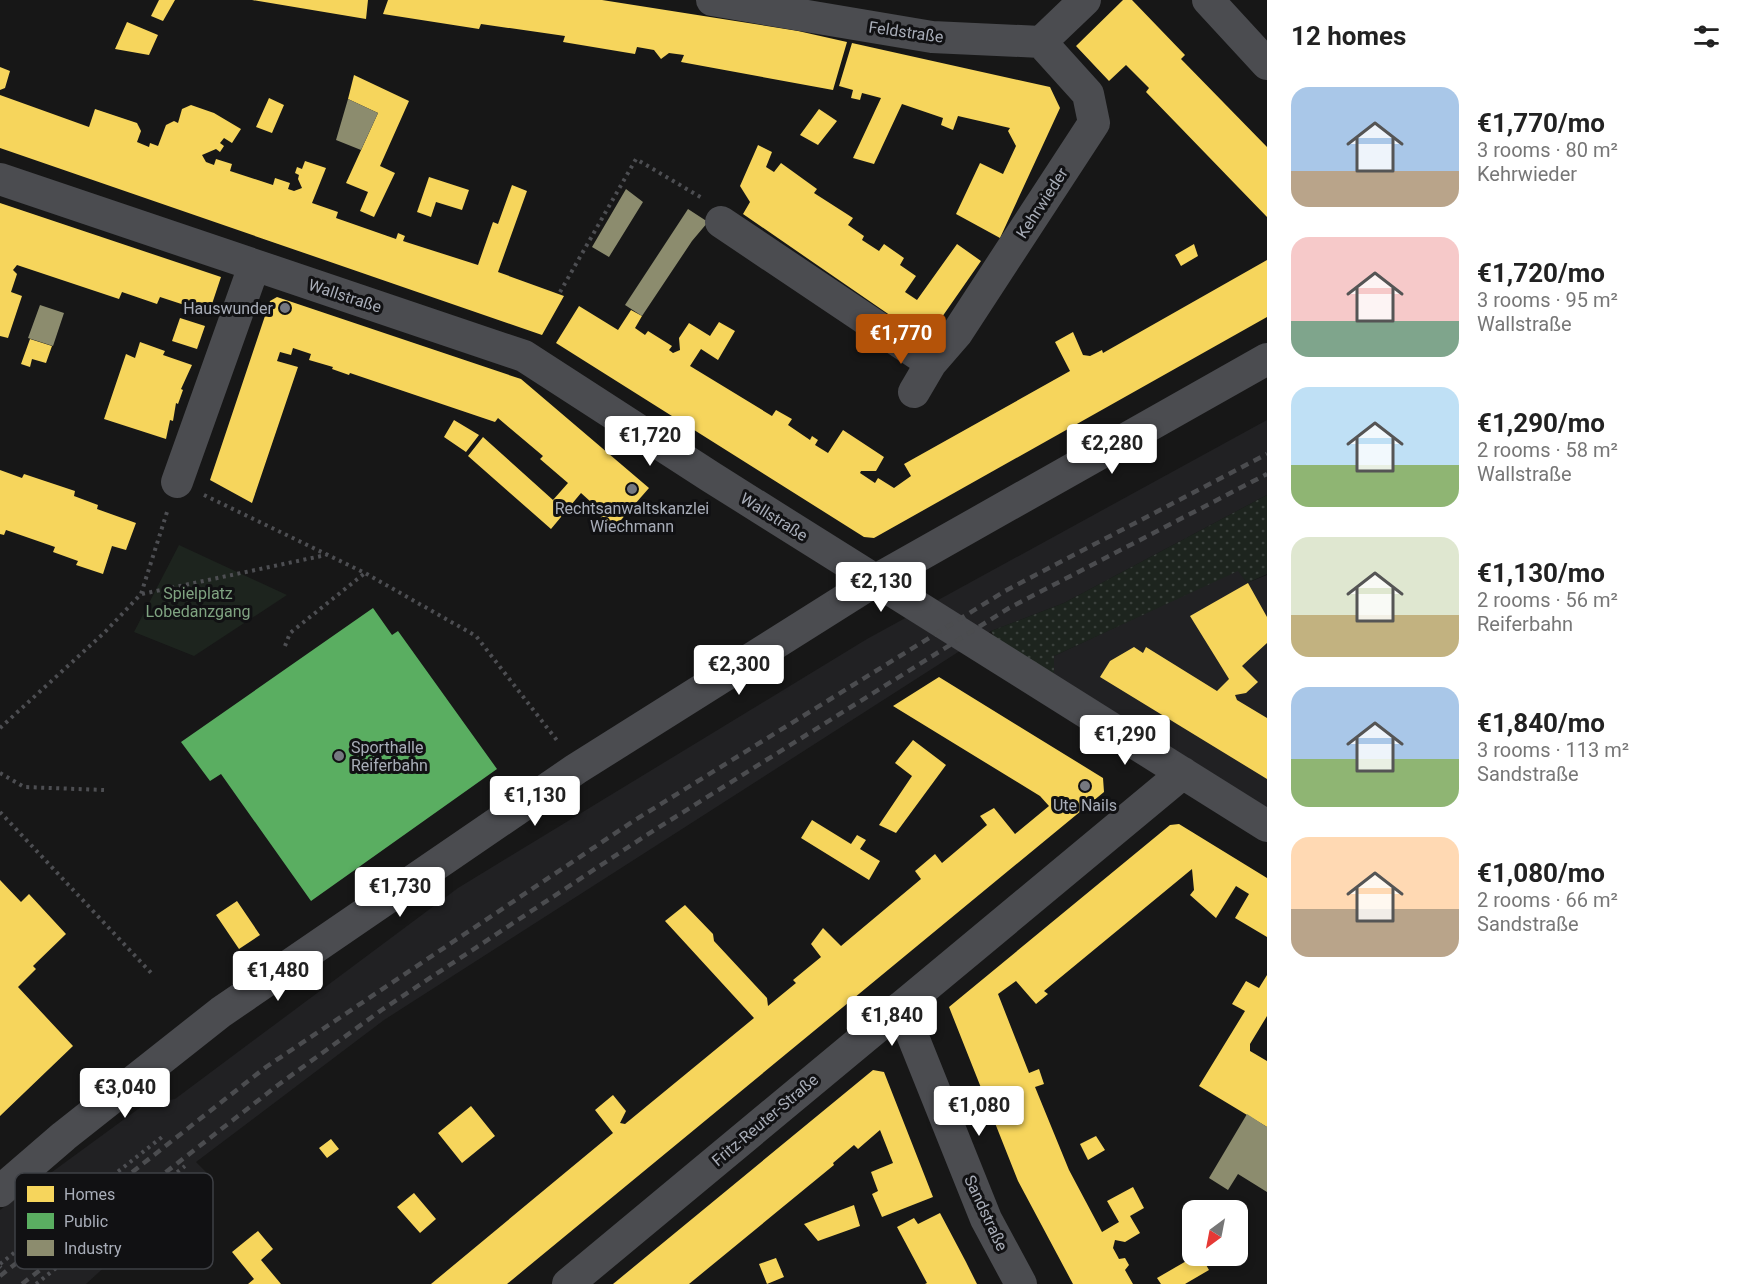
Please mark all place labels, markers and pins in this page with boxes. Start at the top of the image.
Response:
place label: Hauswunder [183,299,274,318]
marker: Hauswunder [278,301,292,315]
pin: €1,770 [852,314,950,365]
pin: €1,720 [601,416,699,467]
pin: €2,280 [1063,424,1161,475]
marker: Rechtsanwaltskanzlei Wiechmann [625,482,639,496]
place label: Rechtsanwaltskanzlei Wiechmann [555,499,709,536]
pin: €2,130 [832,562,930,613]
pin: €2,300 [690,645,788,696]
pin: €1,290 [1076,715,1174,766]
place label: Sporthalle Reiferbahn [351,738,428,775]
marker: Sporthalle Reiferbahn [332,749,346,763]
pin: €1,130 [486,776,584,827]
marker: Ute Nails [1078,779,1092,793]
place label: Ute Nails [1053,796,1117,815]
pin: €1,730 [351,867,449,918]
pin: €1,480 [229,951,327,1002]
pin: €1,840 [843,996,941,1047]
pin: €3,040 [76,1068,174,1119]
pin: €1,080 [930,1086,1028,1137]

